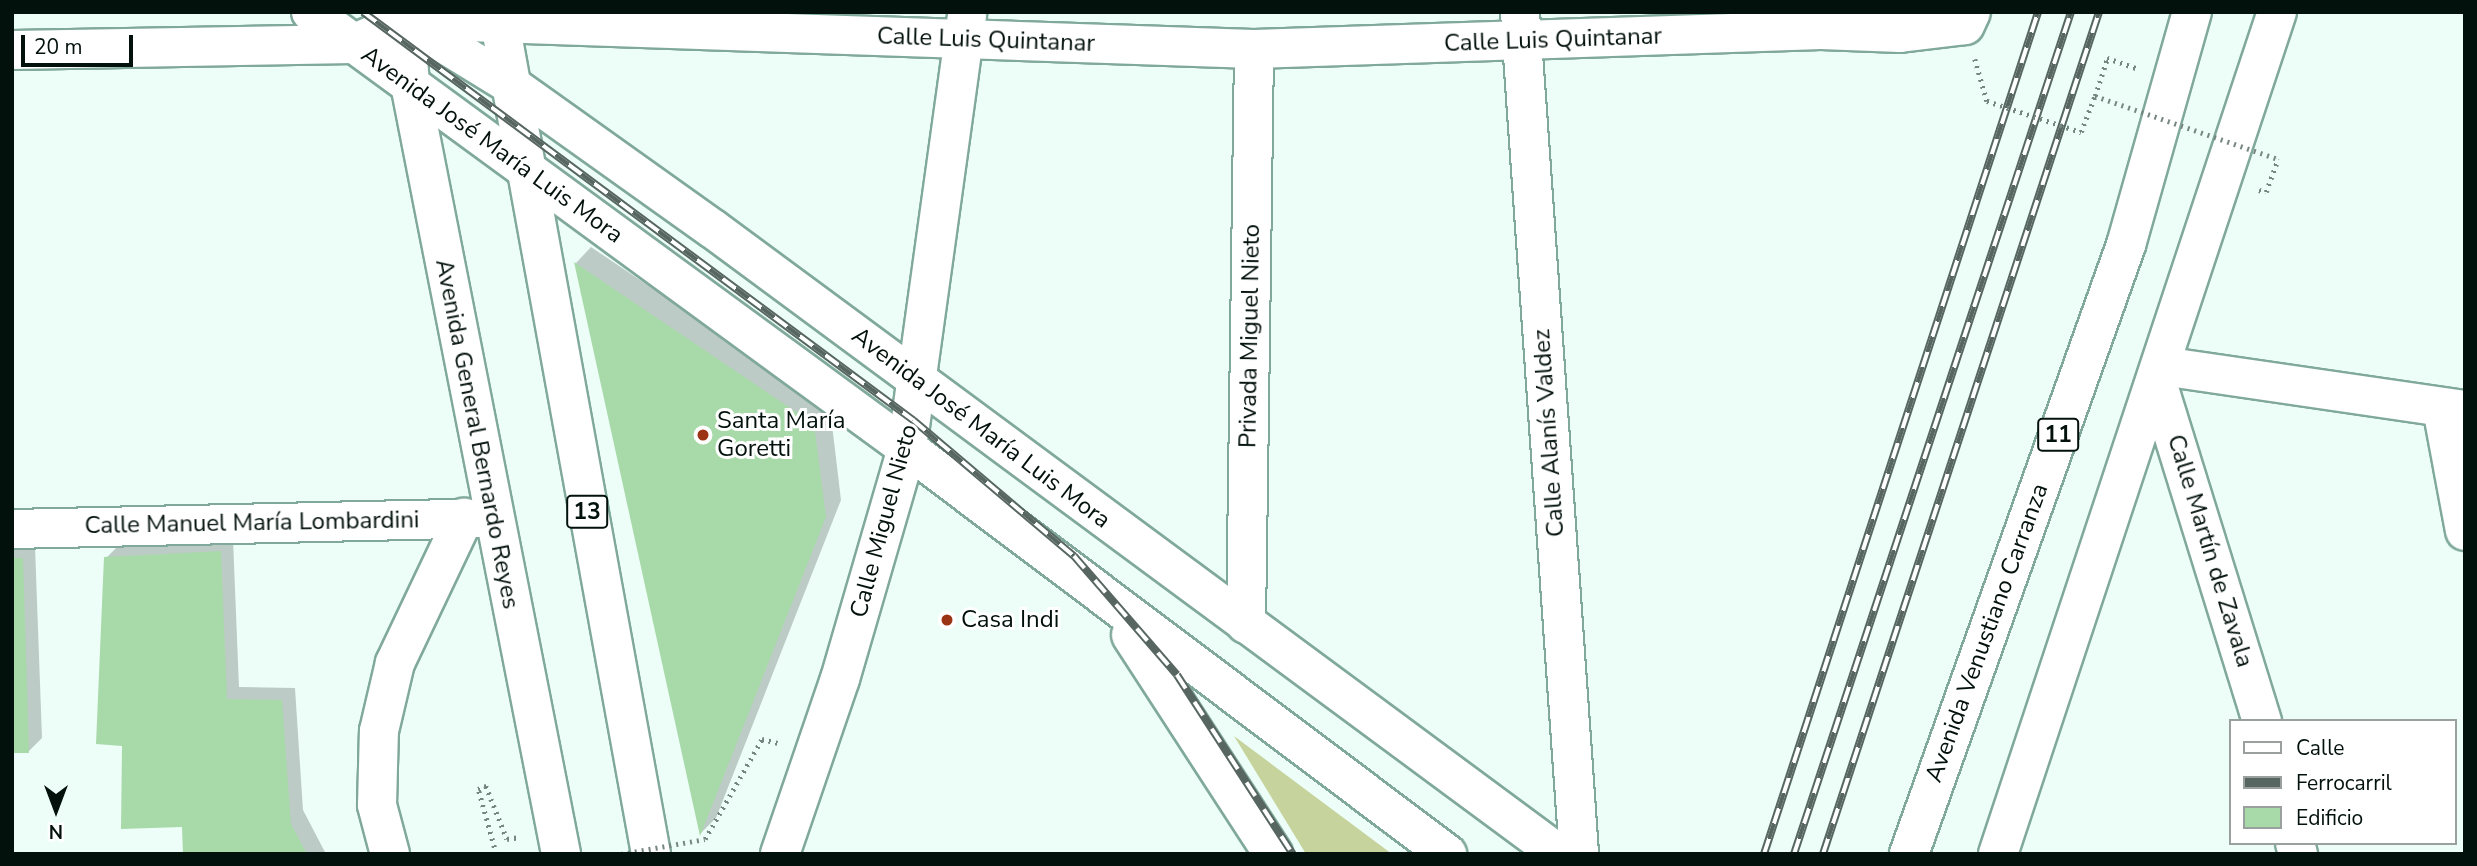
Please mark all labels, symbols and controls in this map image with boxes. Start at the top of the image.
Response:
scale bar [24,21,136,65]
street label: Calle Luis Quintanar [876,22,1096,58]
street label: Calle Luis Quintanar [1443,22,1663,58]
text: 20 m [34,33,83,61]
street label: Avenida José María Luis Mora [356,40,628,250]
street label: Privada Miguel Nieto [1234,224,1266,448]
street label: Avenida General Bernardo Reyes [429,257,525,611]
street label: Avenida José María Luis Mora [846,321,1116,535]
street label: Calle Alanís Valdez [1527,328,1571,538]
place label: Santa María Goretti [717,407,846,463]
road number: 11 [2037,416,2079,454]
street label: Calle Miguel Nieto [844,421,924,621]
marker: Santa María Goretti [695,427,711,443]
street label: Calle Martín de Zavala [2161,431,2259,671]
street label: Avenida Venustiano Carranza [1919,480,2055,786]
road number: 13 [566,492,608,532]
street label: Calle Manuel María Lombardini [84,506,420,540]
place label: Casa Indi [961,606,1059,634]
marker: Casa Indi [939,612,955,628]
legend [2228,719,2456,845]
text: Calle [2296,734,2344,762]
text: Ferrocarril [2296,769,2392,797]
north arrow [21,775,91,845]
text: Edificio [2296,804,2363,832]
text: N [49,818,63,844]

